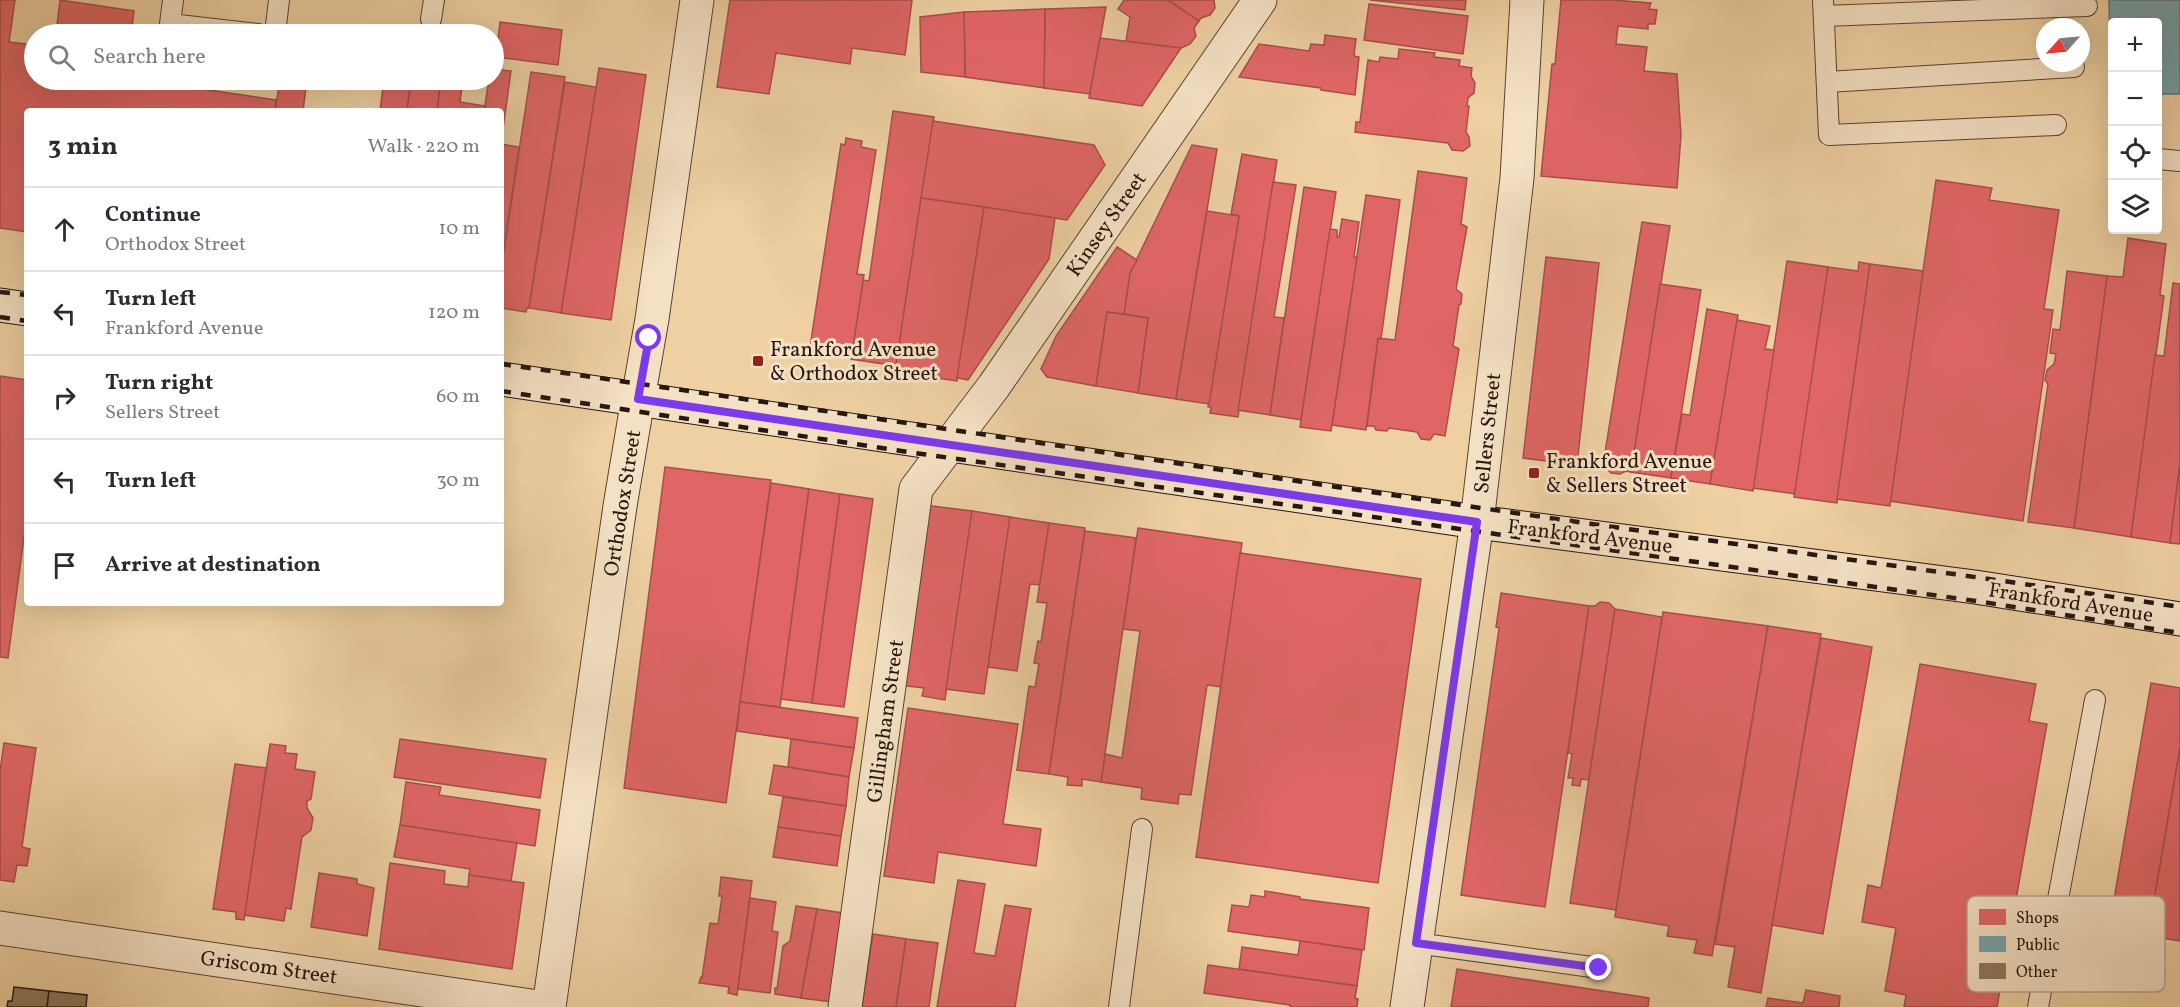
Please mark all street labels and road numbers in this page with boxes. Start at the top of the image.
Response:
street label: Kinsey Street [1060,167,1154,283]
street label: Sellers Street [1468,371,1509,495]
street label: Orthodox Street [598,428,649,579]
street label: Frankford Avenue [1506,513,1674,562]
street label: Frankford Avenue [1986,576,2155,631]
street label: Gillingham Street [861,638,912,805]
street label: Griscom Street [199,945,339,992]

